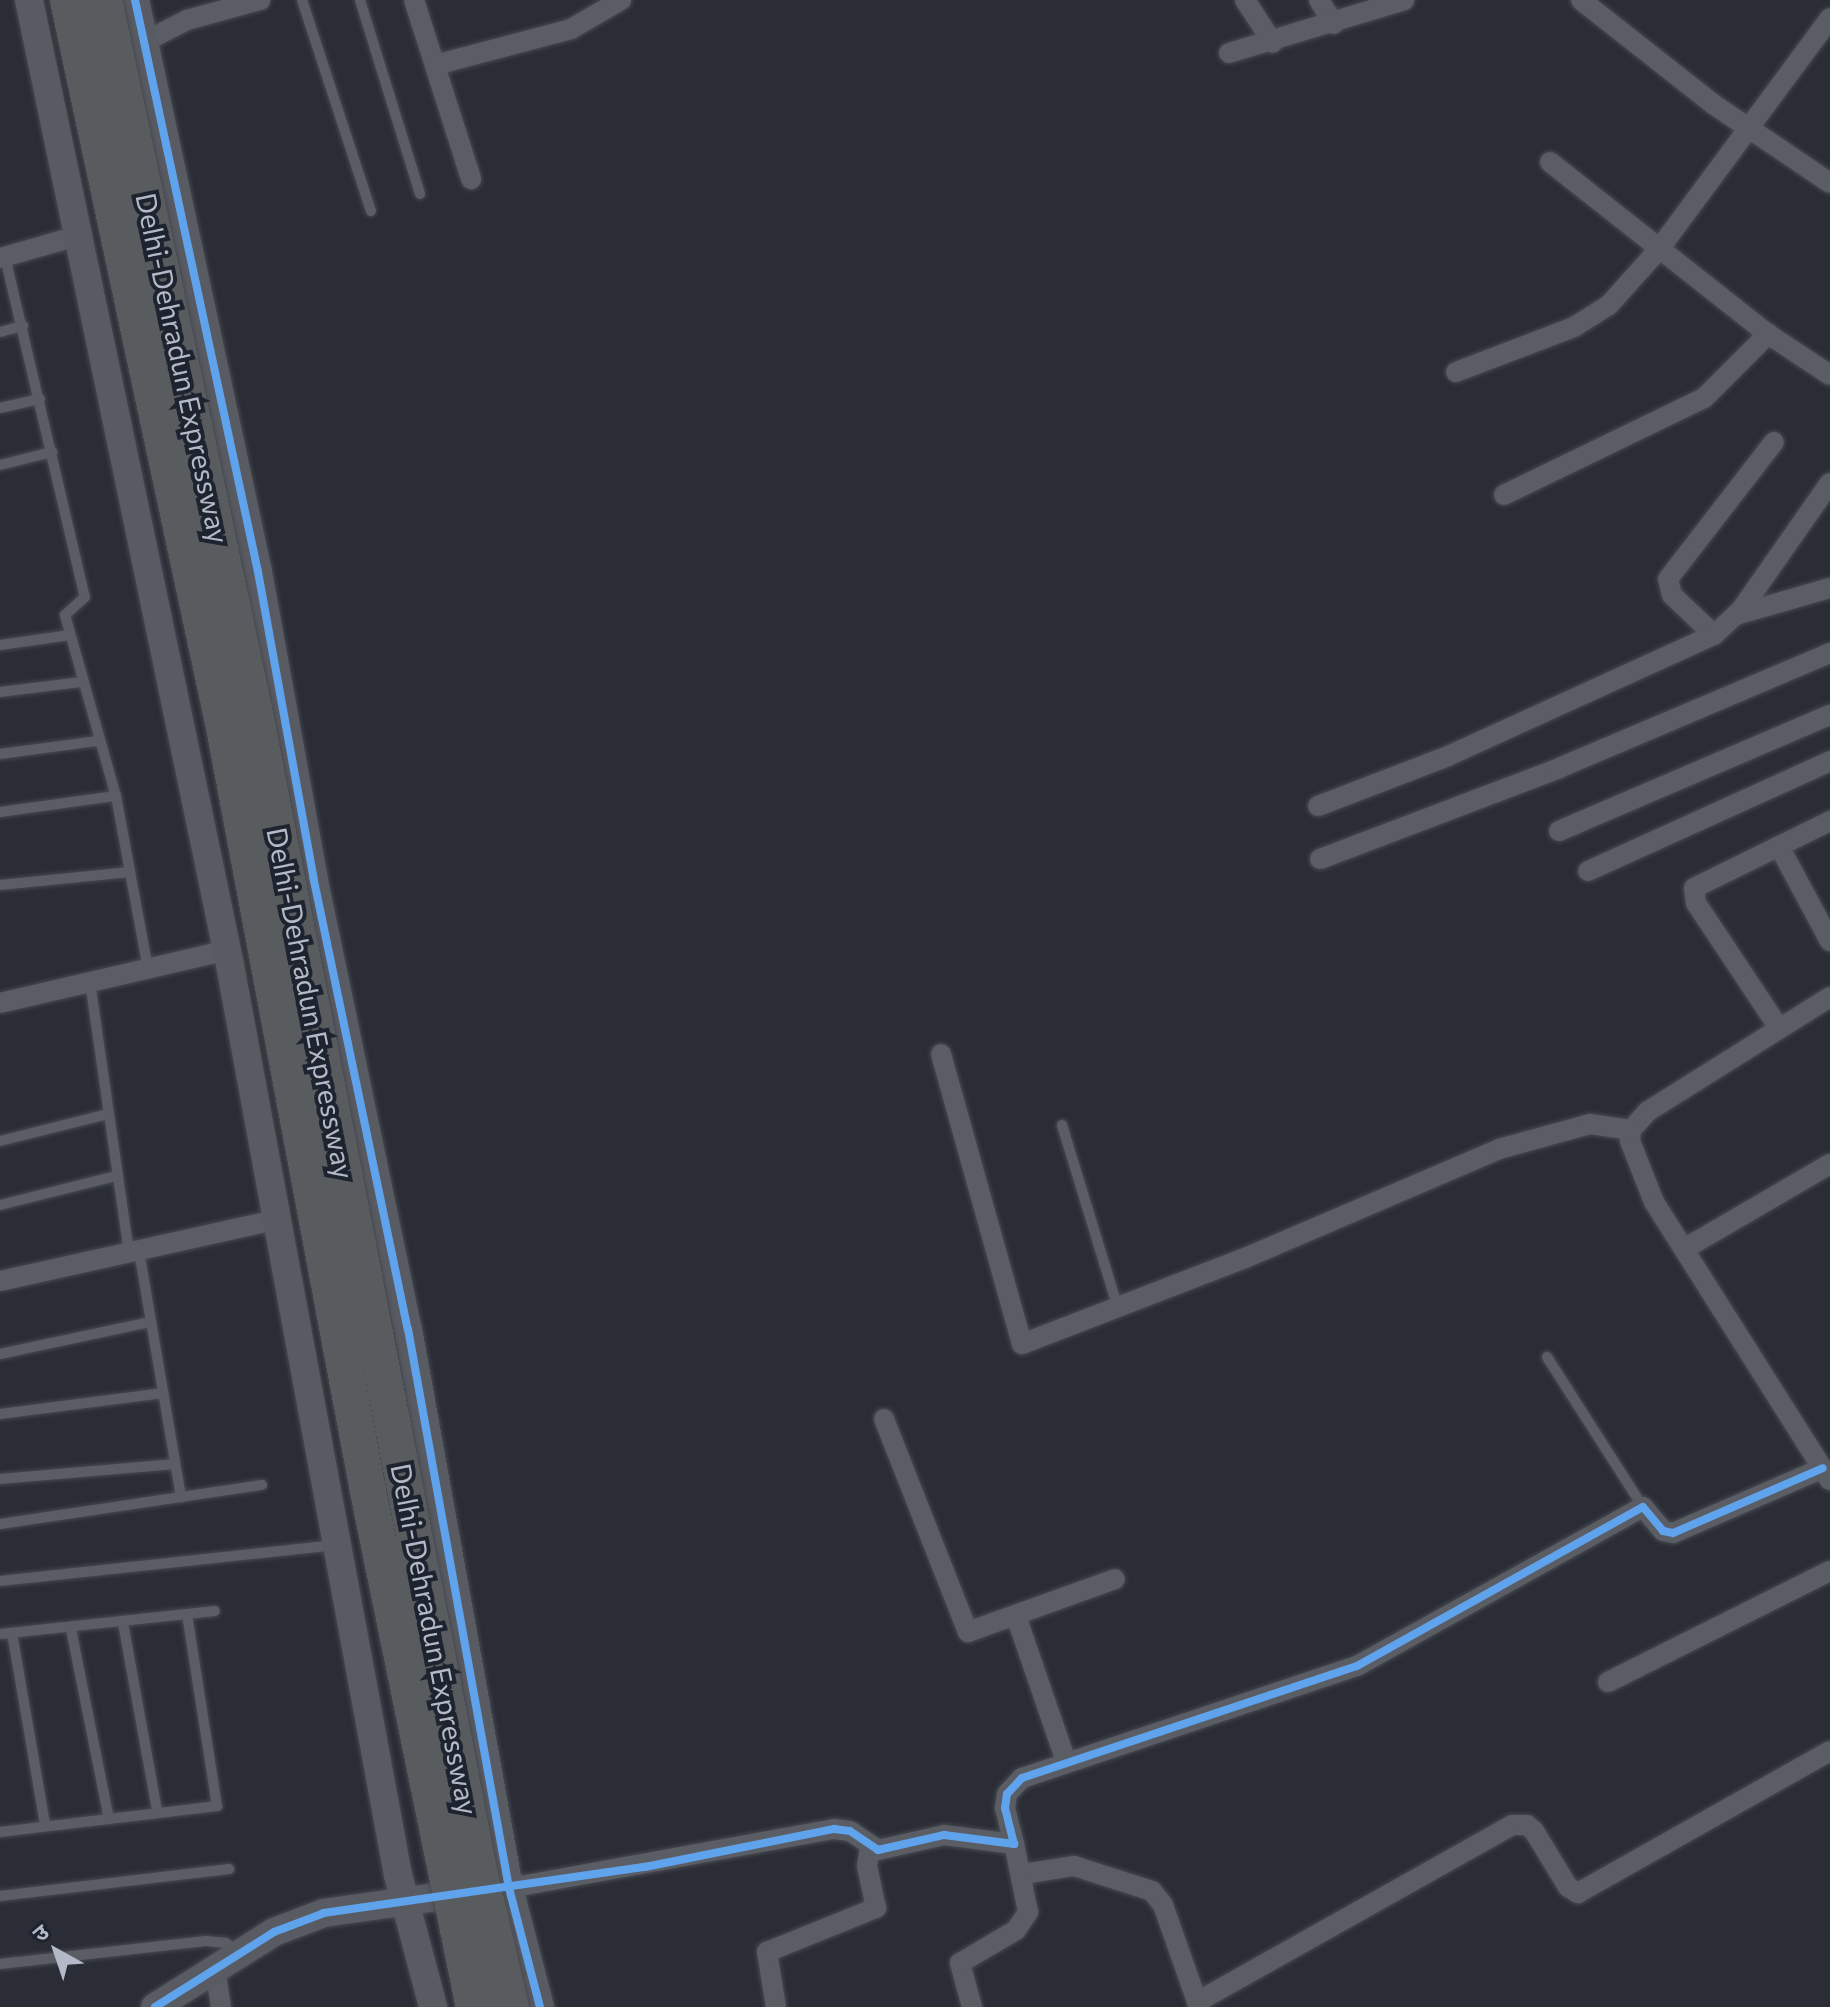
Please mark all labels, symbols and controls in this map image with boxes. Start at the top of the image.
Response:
street label: Delhi-Dehradun Expressway [129,190,237,546]
street label: Delhi-Dehradun Expressway [260,824,362,1182]
street label: Delhi-Dehradun Expressway [384,1460,486,1818]
north arrow [16,1911,96,1991]
text: उ [27,1918,54,1947]

